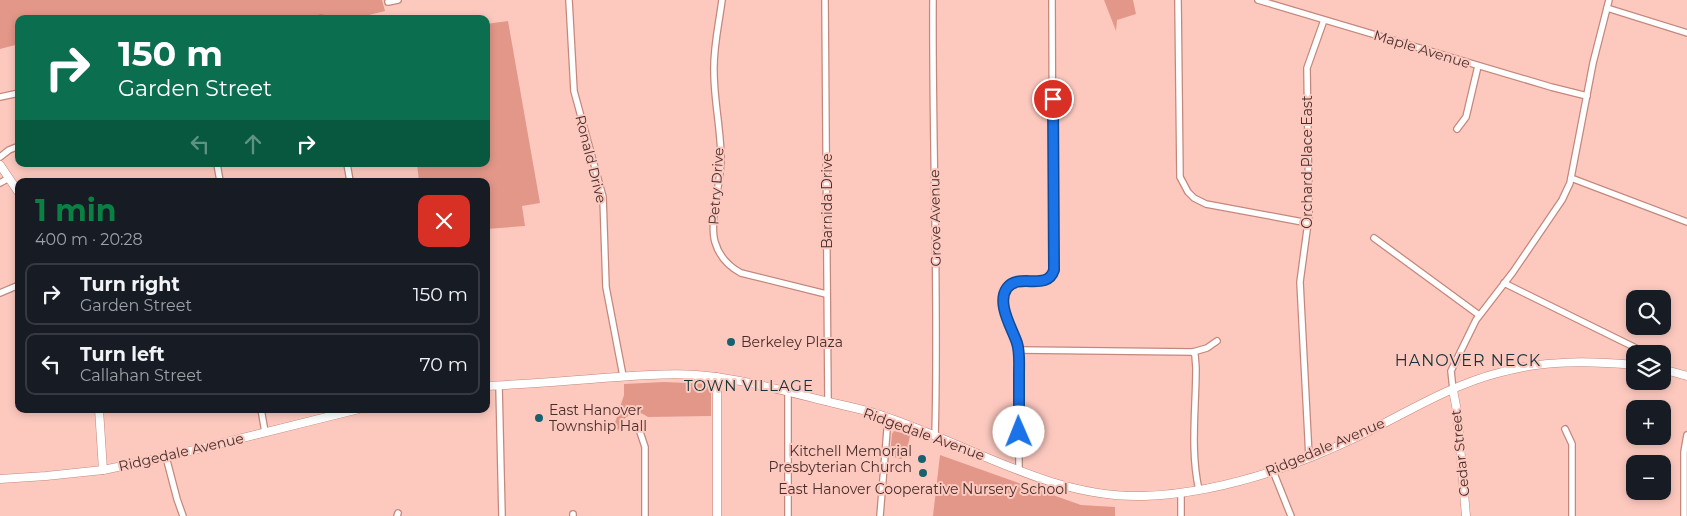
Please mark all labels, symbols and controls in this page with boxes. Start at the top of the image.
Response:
street label: Maple Avenue [1372,26,1472,72]
text: 150 m [118,32,223,75]
icon: right [35,35,100,100]
text: Garden Street [118,75,272,102]
pin [1032,78,1074,120]
icon: arrive [1039,85,1067,113]
street label: Orchard Place East [1298,95,1316,229]
street label: Ronald Drive [571,113,611,205]
icon: left [186,130,214,158]
icon: ahead [239,130,267,158]
icon: right [292,130,320,158]
street label: Petry Drive [704,147,728,225]
street label: Barnida Drive [818,153,836,249]
street label: Grove Avenue [925,169,945,267]
text: 1 min [35,192,116,229]
button: close [418,195,470,247]
text: 400 m · 20:28 [35,230,143,249]
text: Turn right [80,273,180,296]
icon: right [37,280,65,308]
text: 150 m [413,283,468,306]
map controls [1626,290,1671,500]
button: search [1626,290,1671,335]
text: Garden Street [80,296,192,315]
place label: Berkeley Plaza [741,333,843,351]
marker: Berkeley Plaza [725,336,737,348]
text: Turn left [80,343,165,366]
button: layers [1626,345,1671,390]
icon: left [37,350,65,378]
district label: HANOVER NECK [1395,351,1541,370]
text: 70 m [419,353,468,376]
text: Callahan Street [80,366,202,385]
district label: TOWN VILLAGE [684,376,814,395]
button: + [1626,400,1671,445]
place label: East Hanover Township Hall [549,401,647,435]
street label: Ridgedale Avenue [861,404,987,464]
position arrow [992,405,1044,457]
street label: Cedar Street [1446,408,1474,497]
marker: East Hanover Township Hall [533,412,545,424]
street label: Ridgedale Avenue [1263,414,1387,480]
street label: Ridgedale Avenue [117,429,245,475]
place label: Kitchell Memorial Presbyterian Church [769,442,912,476]
marker: Kitchell Memorial Presbyterian Church [916,453,928,465]
button: − [1626,455,1671,500]
marker: East Hanover Cooperative Nursery School [917,467,929,479]
place label: East Hanover Cooperative Nursery School [778,480,1068,498]

